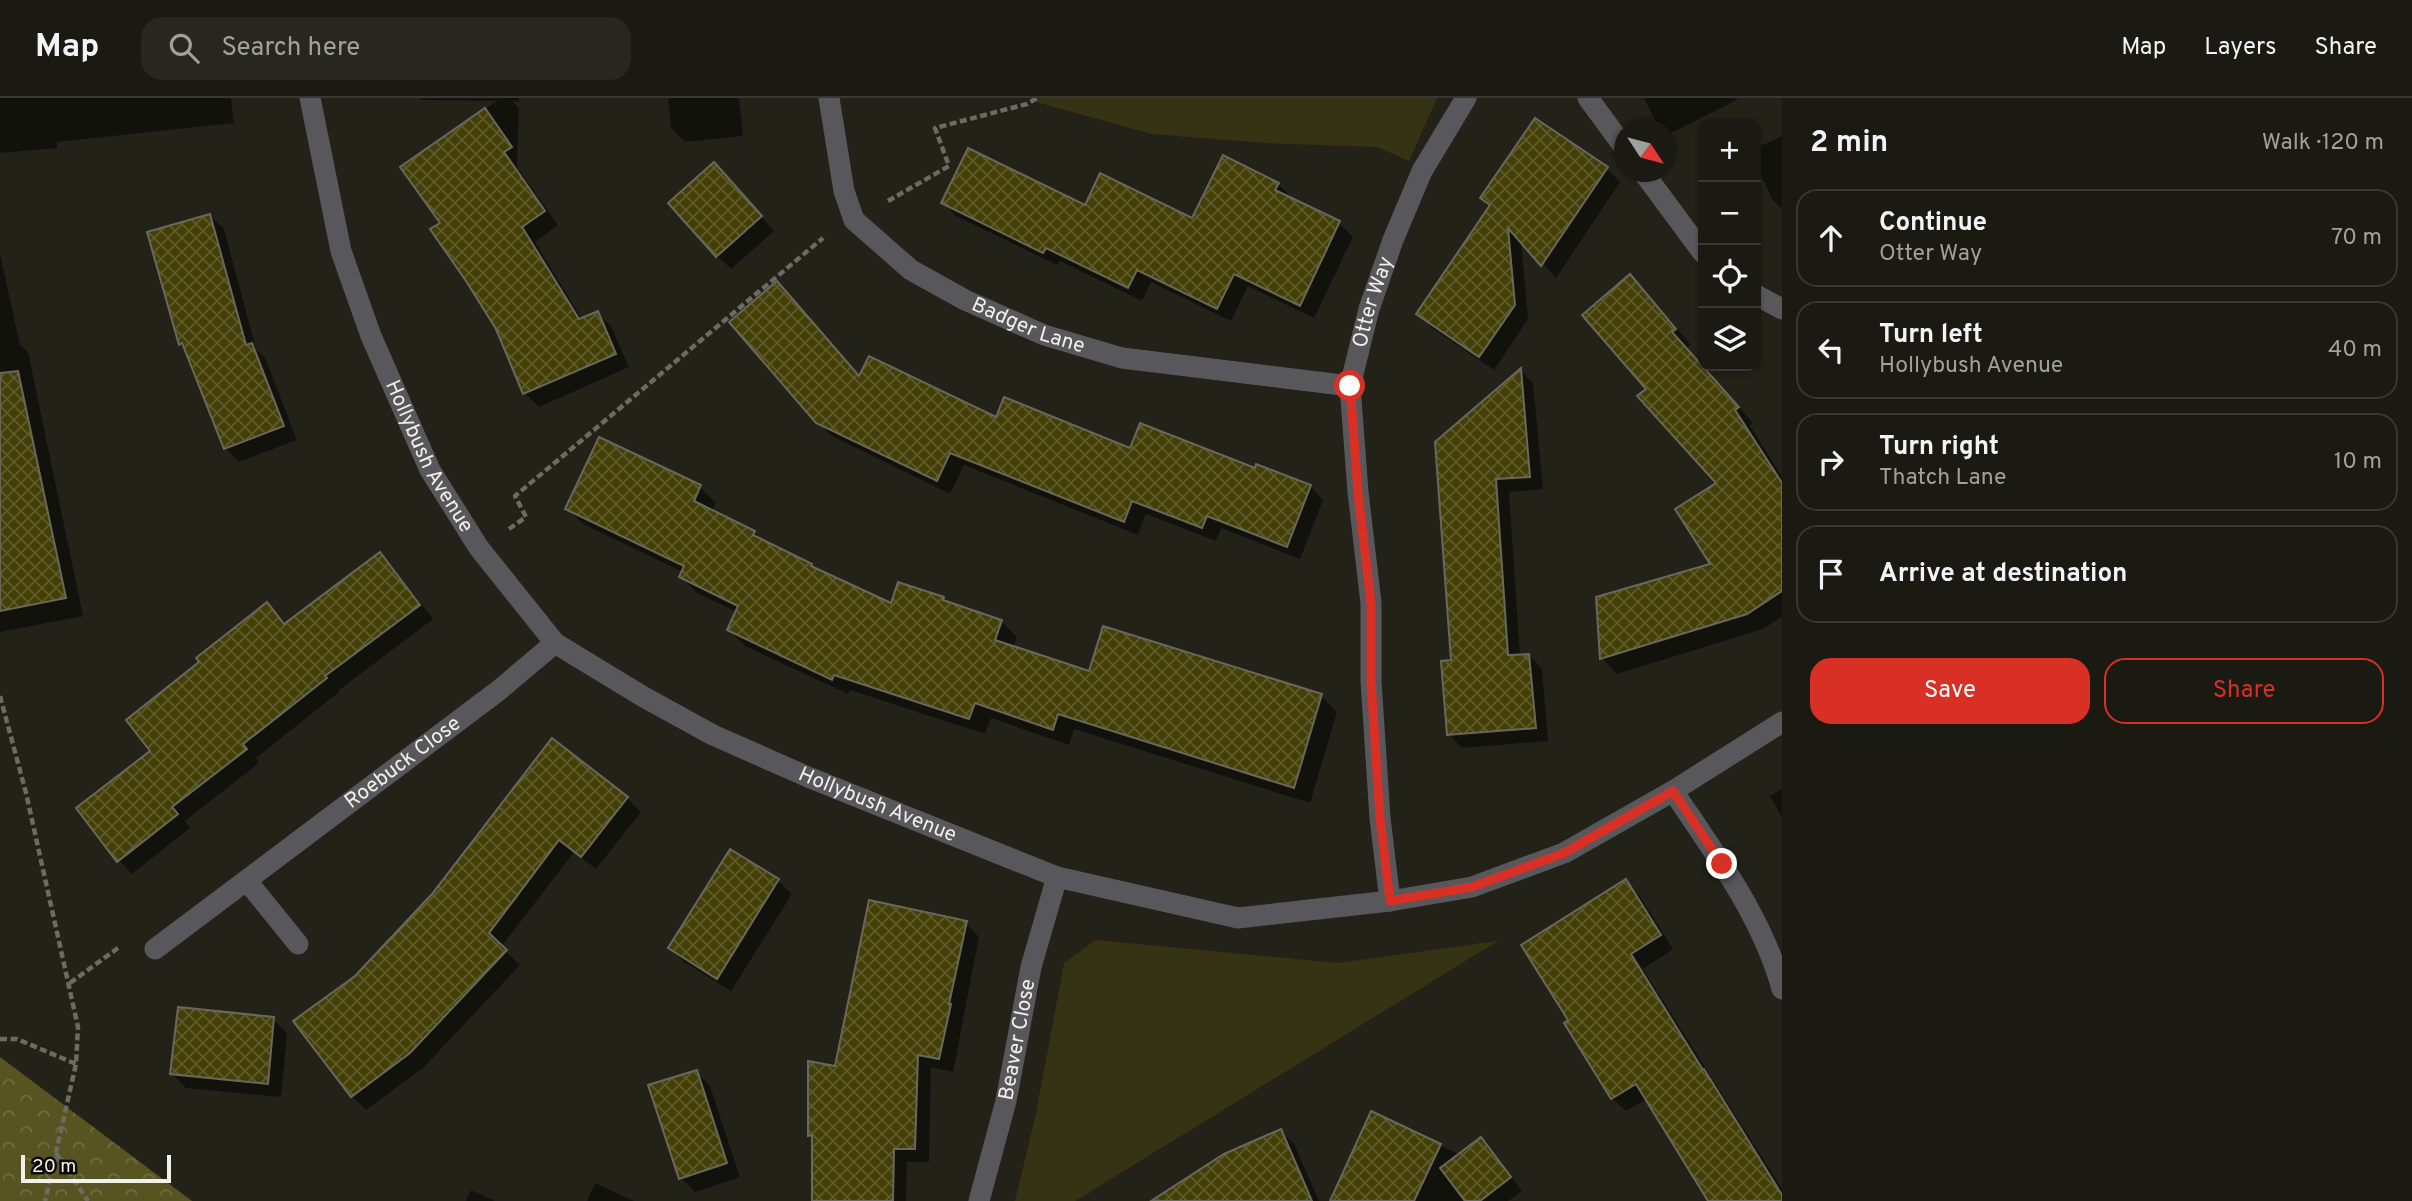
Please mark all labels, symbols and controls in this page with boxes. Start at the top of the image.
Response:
search box [141,17,631,80]
text: Map [35,27,99,69]
icon: search [165,29,203,67]
text: Search here [221,32,360,65]
text: Map [2121,33,2166,63]
text: Layers [2204,33,2276,63]
text: Share [2314,33,2377,63]
north arrow [1614,119,1677,182]
map controls [1698,119,1761,371]
button: + [1698,119,1761,182]
text: 2 min [1810,125,1888,162]
text: Walk · 120 m [2262,129,2384,158]
button: − [1698,182,1761,245]
text: Continue [1879,207,1987,240]
icon: ahead [1812,219,1850,257]
text: 70 m [2331,224,2382,253]
text: Otter Way [1879,240,1982,269]
button: locate [1698,245,1761,308]
street label: Otter Way [1346,253,1400,350]
street label: Badger Lane [967,291,1088,360]
button: layers [1698,308,1761,371]
text: Turn left [1879,319,1983,352]
icon: left [1812,331,1850,369]
text: 40 m [2328,336,2382,365]
text: Hollybush Avenue [1879,352,2063,381]
route start [1334,370,1365,401]
street label: Hollybush Avenue [379,376,479,538]
text: Turn right [1879,431,1999,464]
icon: right [1812,443,1850,481]
text: 10 m [2334,448,2382,477]
text: Thatch Lane [1879,464,2006,493]
icon: arrive [1812,555,1850,593]
text: Arrive at destination [1879,558,2127,591]
button: Save [1810,658,2090,724]
button: Share [2104,658,2384,724]
street label: Roebuck Close [339,710,466,815]
street label: Hollybush Avenue [794,761,961,849]
route end [1706,848,1737,879]
street label: Beaver Close [993,977,1042,1103]
scale bar [21,1152,172,1184]
text: 20 m [32,1155,76,1179]

